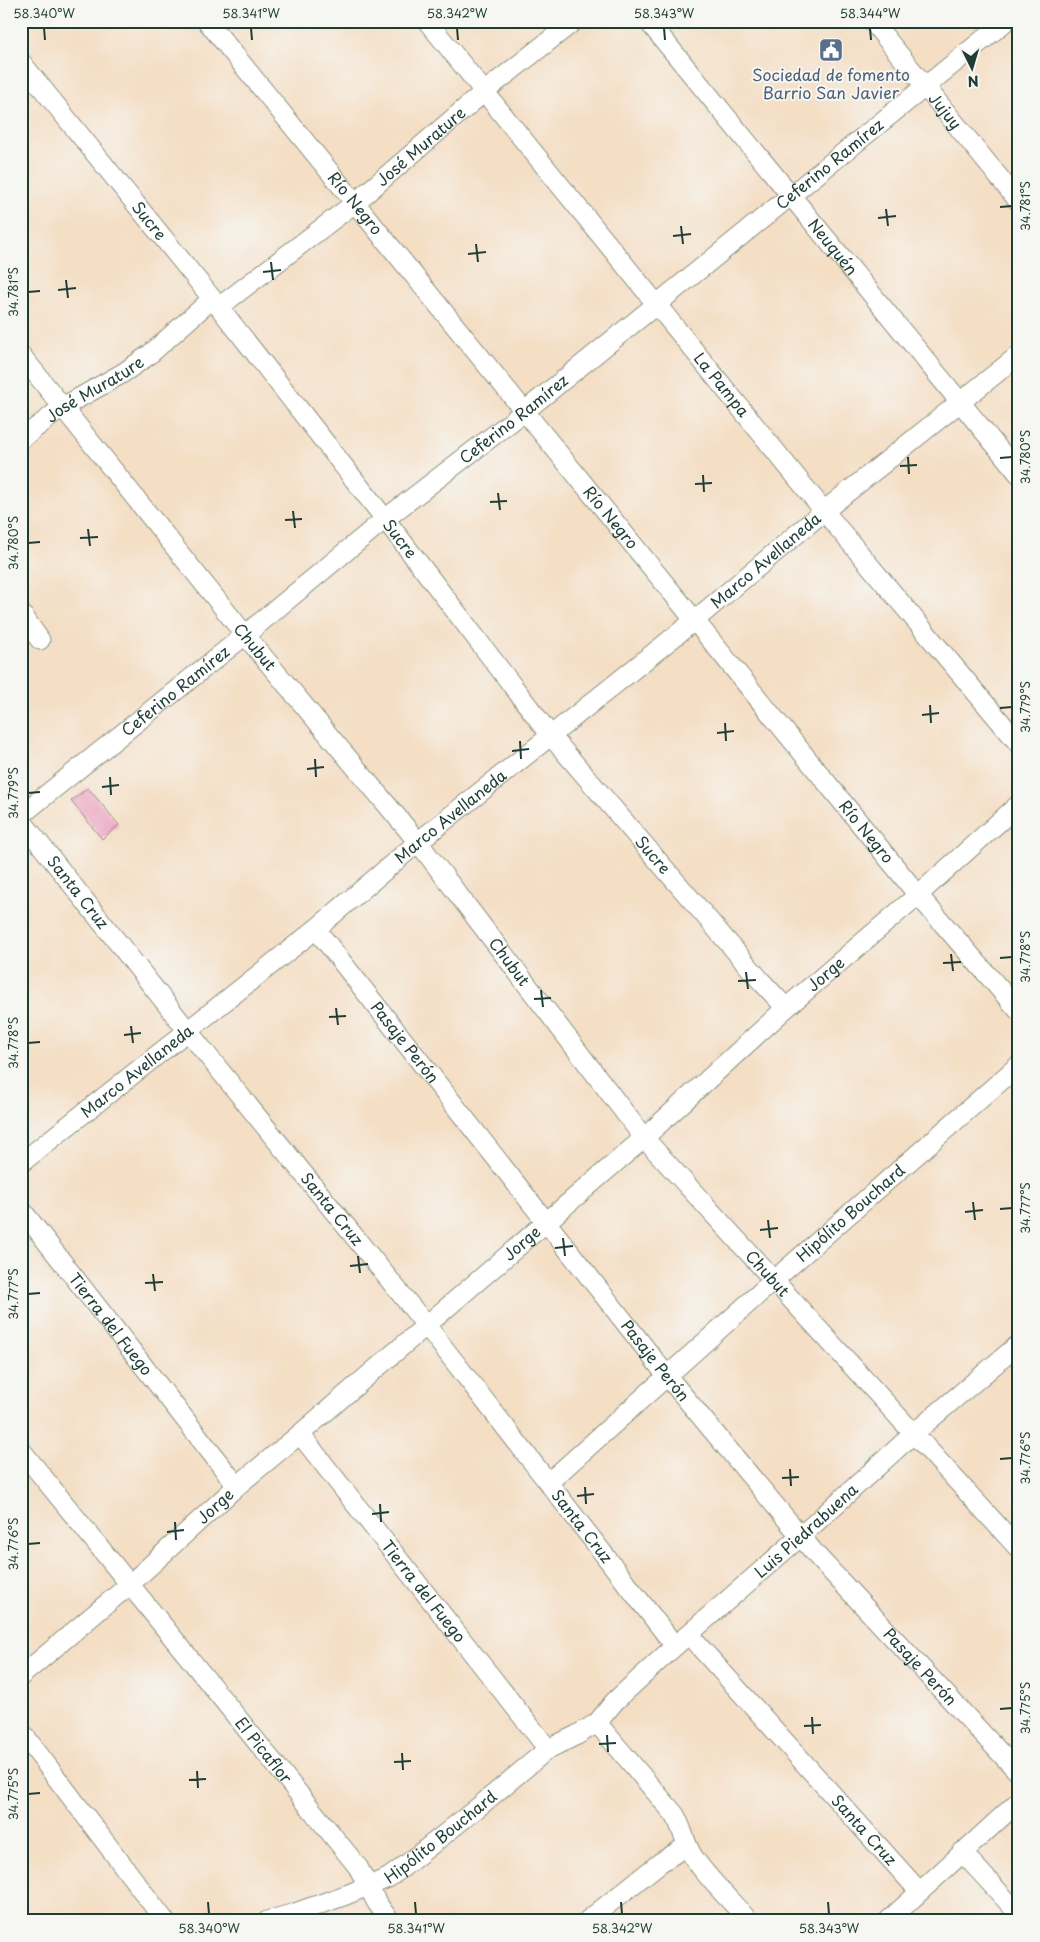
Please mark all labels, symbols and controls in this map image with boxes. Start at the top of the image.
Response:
text: 58.340°W [13,4,75,22]
text: 58.341°W [222,4,280,22]
text: 58.342°W [427,4,488,22]
text: 58.343°W [634,4,695,22]
text: 58.344°W [840,4,901,22]
public building icon: Sociedad de fomento Barrio San Javier [818,37,844,63]
north arrow [948,42,998,92]
place label: Sociedad de fomento Barrio San Javier [752,62,910,104]
text: N [967,71,980,92]
street label: Jujuy [923,87,968,134]
street label: José Murature [370,100,470,191]
street label: Ceferino Ramírez [770,112,888,214]
street label: Río Negro [323,166,389,240]
text: 34.781°S [1016,181,1034,231]
street label: Sucre [127,195,173,245]
street label: Neuquén [803,213,864,280]
text: 34.781°S [4,267,22,317]
street label: La Pampa [689,347,756,422]
street label: José Murature [40,349,148,428]
street label: Ceferino Ramírez [453,368,573,469]
text: 34.780°S [1016,430,1034,484]
street label: Río Negro [578,480,645,554]
street label: Marco Avellaneda [704,506,826,613]
street label: Sucre [378,513,424,563]
text: 34.780°S [4,516,22,570]
street label: Chubut [229,617,283,676]
street label: Ceferino Ramírez [115,639,234,741]
text: 34.779°S [1016,681,1034,733]
street label: Marco Avellaneda [389,763,511,868]
text: 34.779°S [4,767,22,819]
street label: Río Negro [834,794,900,868]
street label: Sucre [630,830,677,879]
street label: Santa Cruz [42,850,116,934]
text: 34.778°S [1016,931,1034,983]
street label: Chubut [484,932,537,991]
street label: Jorge [801,950,849,996]
street label: Pasaje Perón [366,996,446,1088]
text: 34.778°S [4,1017,22,1069]
street label: Marco Avellaneda [75,1018,198,1123]
street label: Hipólito Bouchard [790,1158,910,1267]
street label: Santa Cruz [296,1167,370,1250]
text: 34.777°S [1016,1182,1034,1234]
street label: Jorge [497,1219,545,1265]
street label: Chubut [741,1244,796,1302]
street label: Tierra del Fuego [64,1267,159,1380]
text: 34.777°S [4,1268,22,1320]
street label: Pasaje Perón [616,1314,696,1406]
text: 34.776°S [1016,1432,1034,1484]
street label: Luis Piedrabuena [748,1477,863,1583]
street label: Jorge [191,1482,238,1529]
street label: Santa Cruz [546,1484,619,1568]
text: 34.776°S [4,1518,22,1570]
street label: Tierra del Fuego [377,1534,472,1647]
street label: Pasaje Perón [879,1622,963,1710]
text: 34.775°S [1016,1682,1034,1734]
street label: El Picaflor [230,1711,299,1788]
text: 34.775°S [4,1768,22,1820]
street label: Hipólito Bouchard [378,1784,501,1888]
street label: Santa Cruz [827,1789,903,1870]
text: 58.340°W [178,1919,240,1937]
text: 58.341°W [387,1919,445,1937]
text: 58.342°W [592,1919,653,1937]
text: 58.343°W [799,1919,860,1937]

